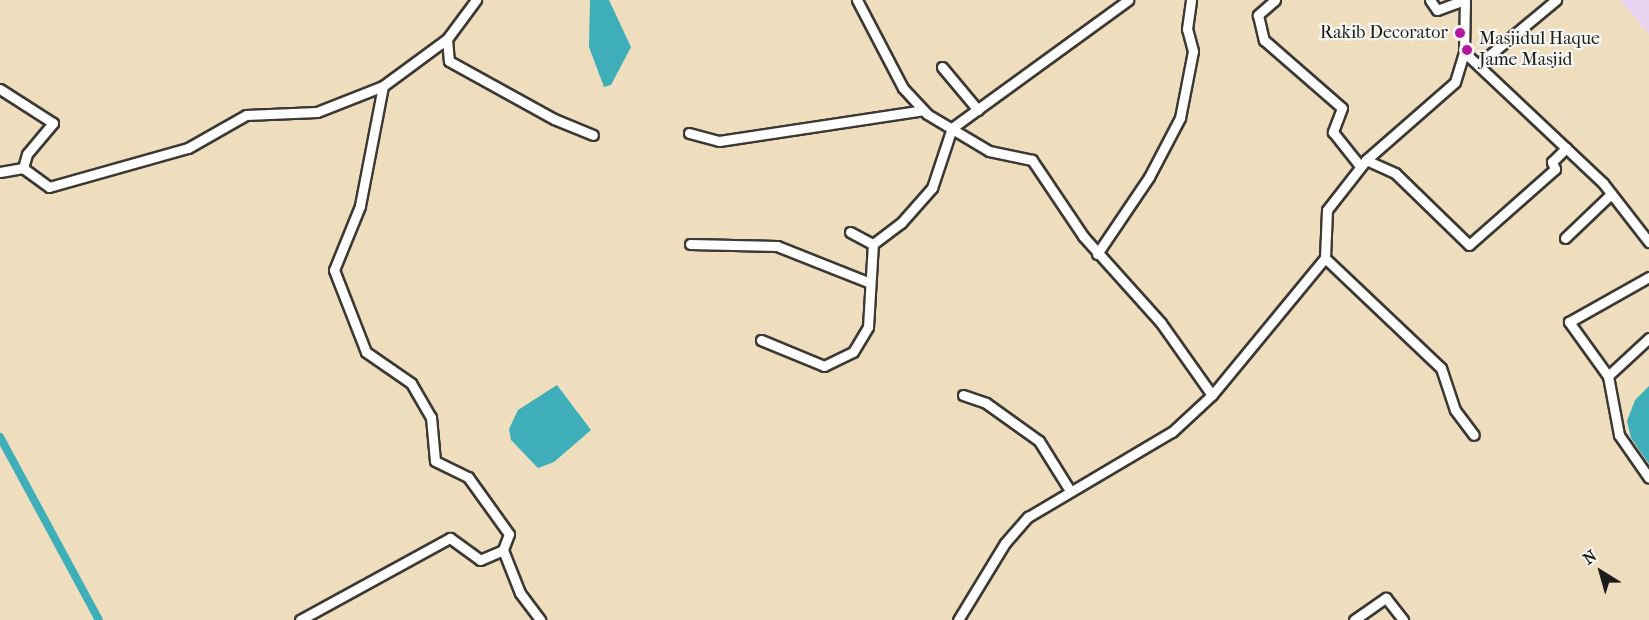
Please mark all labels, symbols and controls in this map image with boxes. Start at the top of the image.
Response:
place label: Rakib Decorator [1320,22,1448,44]
marker: Rakib Decorator [1453,26,1467,40]
place label: Masjidul Haque Jame Masjid [1479,29,1600,72]
marker: Masjidul Haque Jame Masjid [1460,43,1474,57]
north arrow [1571,542,1631,602]
text: N [1579,546,1600,568]

